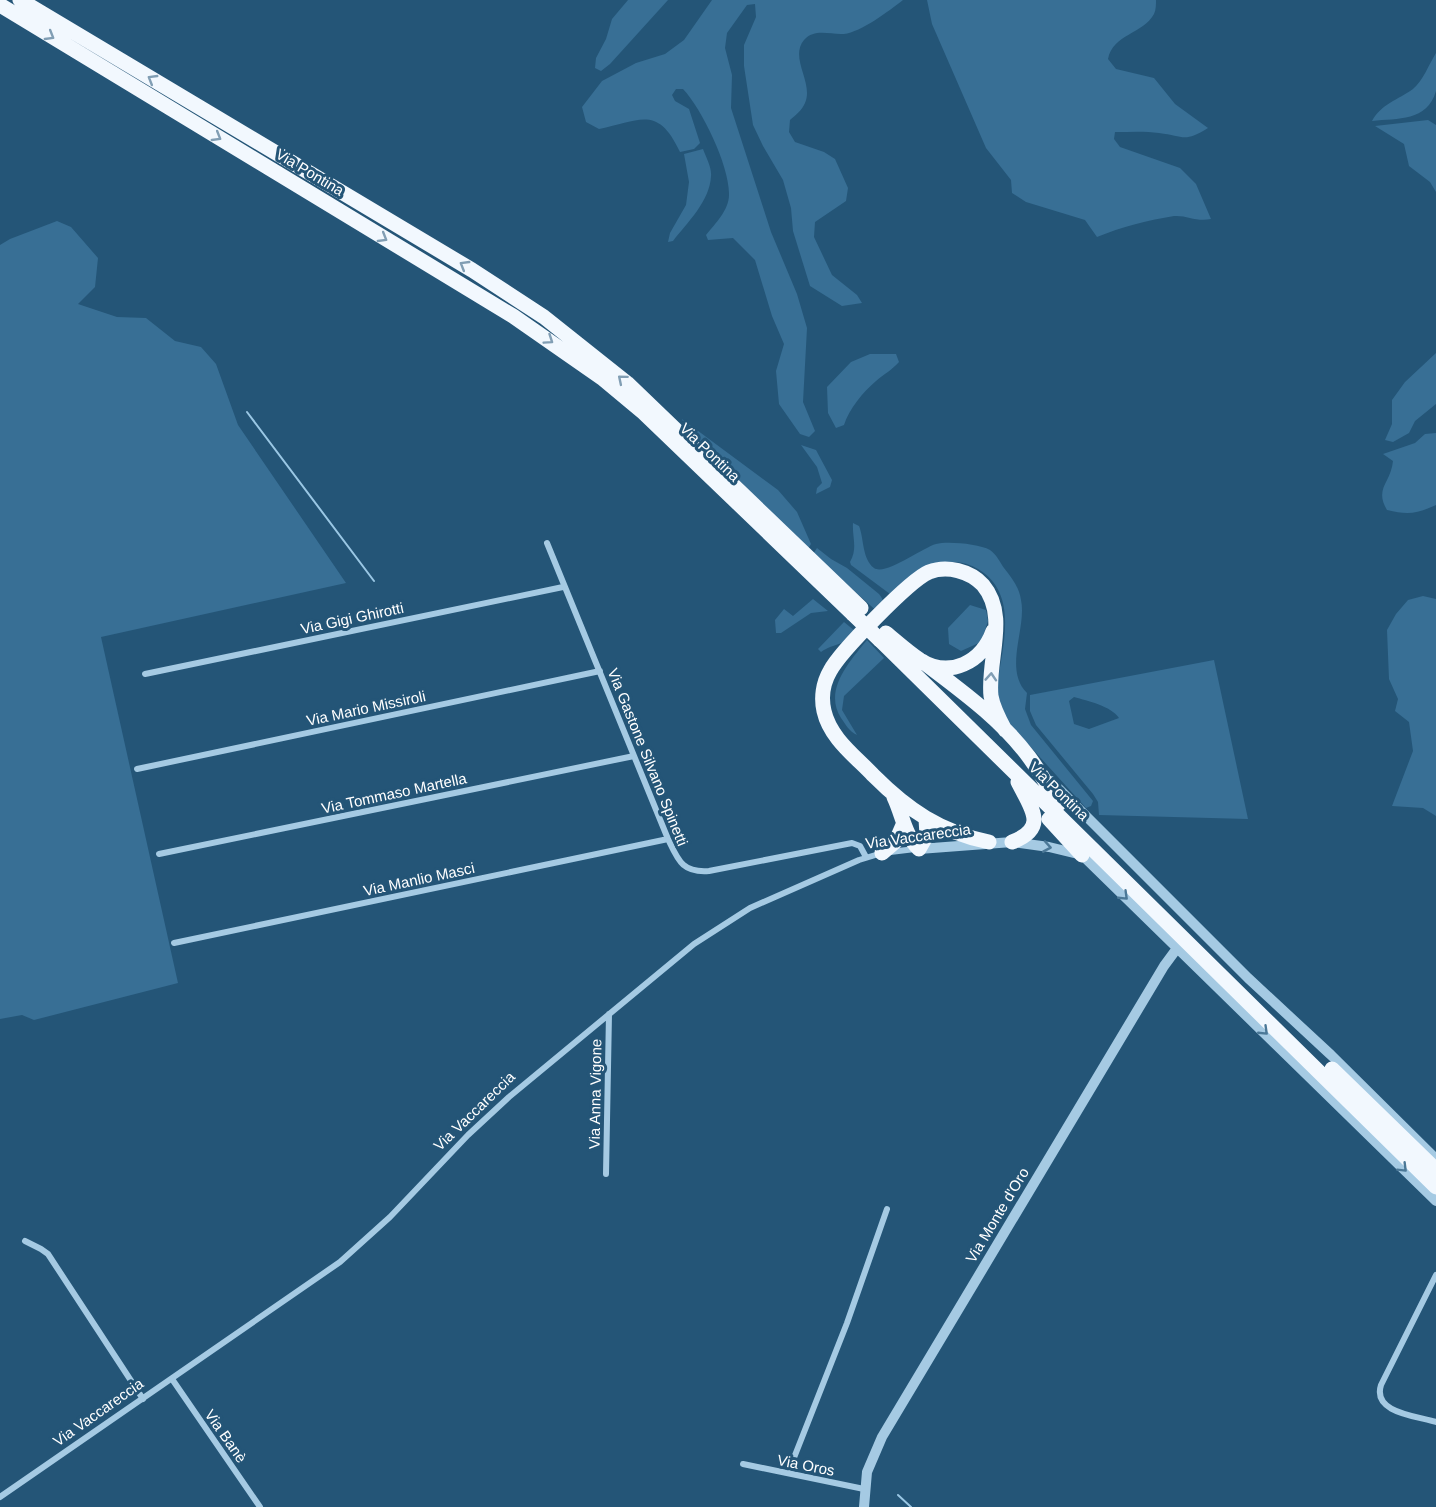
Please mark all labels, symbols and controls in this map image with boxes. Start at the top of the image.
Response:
one-way arrow [44,28,54,40]
one-way arrow [148,74,158,86]
one-way arrow [211,129,221,141]
street label: Via Pontina [273,145,348,199]
one-way arrow [377,230,387,242]
one-way arrow [460,260,470,272]
one-way arrow [543,333,554,344]
one-way arrow [618,375,629,386]
street label: Via Pontina [677,419,744,485]
street label: Via Gigi Ghirotti [299,599,405,637]
street label: Via Gastone Silvano Spinetti [605,666,691,848]
one-way arrow [985,673,998,682]
street label: Via Mario Missiroli [305,687,427,729]
street label: Via Pontina [1026,758,1093,824]
street label: Via Tommaso Martella [320,769,469,817]
street label: Via Vaccareccia [864,820,972,852]
one-way arrow [1042,840,1052,853]
street label: Via Manlio Masci [362,859,476,899]
one-way arrow [1117,888,1128,899]
one-way arrow [1257,1024,1268,1035]
street label: Via Anna Vigone [586,1039,604,1149]
street label: Via Vaccareccia [430,1068,519,1154]
one-way arrow [1396,1162,1407,1172]
street label: Via Monte d'Oro [962,1164,1032,1266]
street label: Via Vaccareccia [50,1374,147,1449]
street label: Via Banè [202,1406,250,1466]
street label: Via Oros [776,1451,836,1479]

